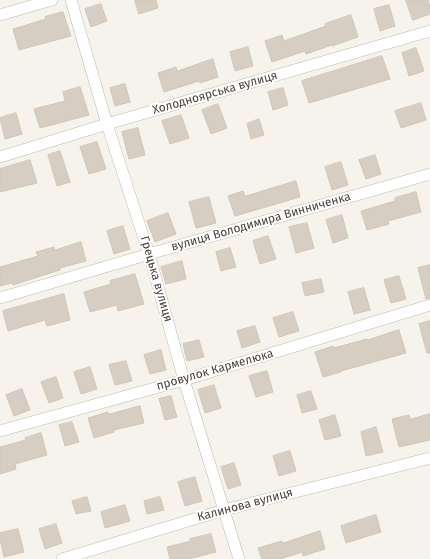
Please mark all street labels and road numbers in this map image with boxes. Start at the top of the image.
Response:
street label: Холодноярська вулиця [151,68,279,118]
street label: вулиця Володимира Винниченка [170,189,352,255]
street label: Грецька вулиця [137,234,175,324]
street label: провулок Кармелюка [155,346,275,394]
street label: Калинова вулиця [196,485,294,525]

